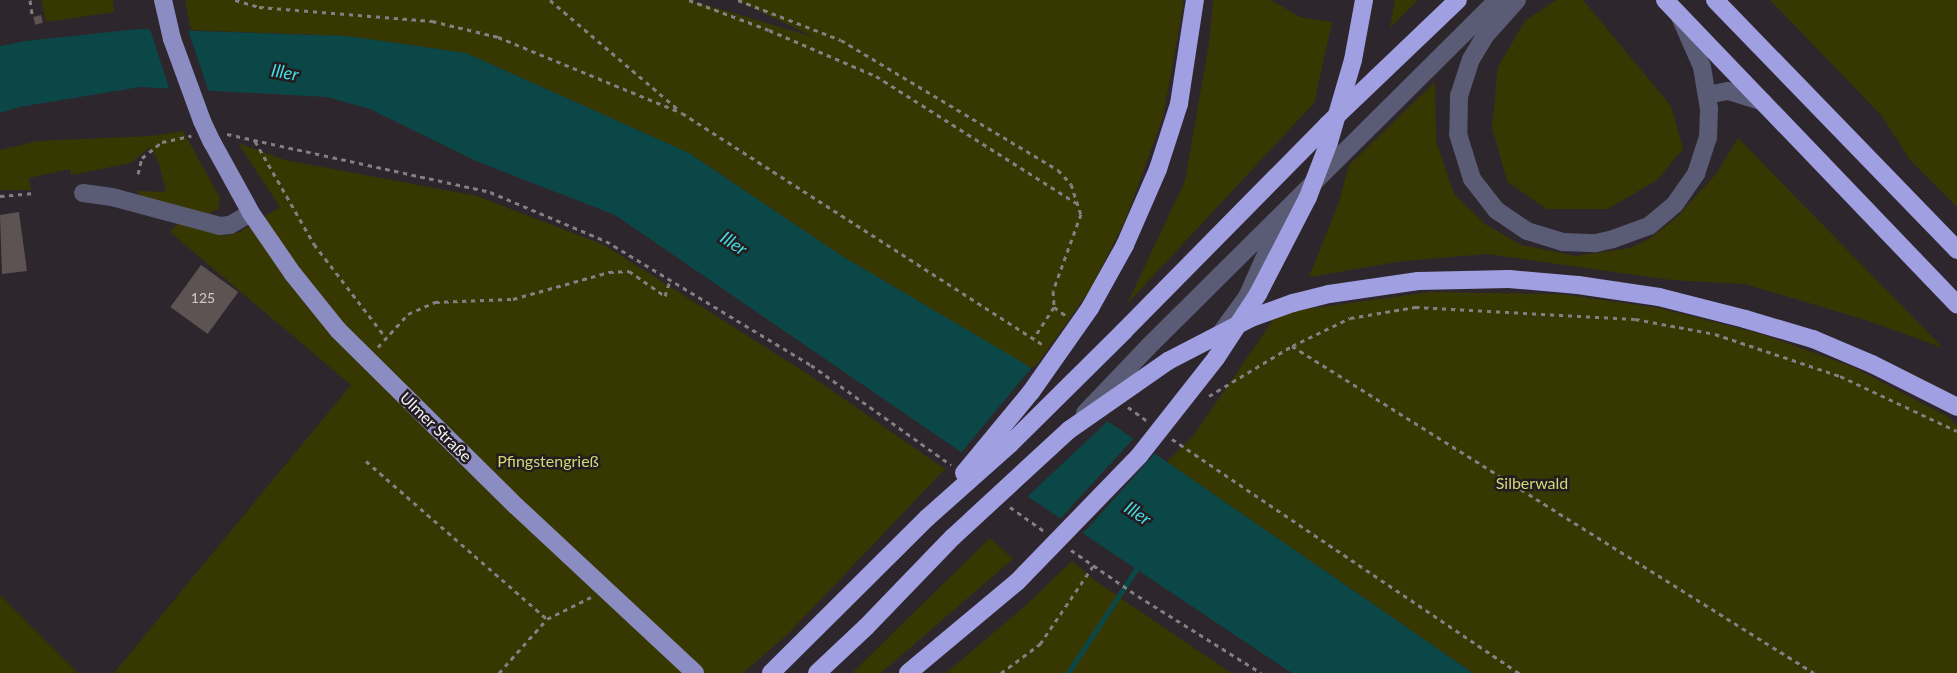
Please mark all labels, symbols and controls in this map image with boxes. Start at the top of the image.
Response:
water label: Iller [270,59,300,85]
water label: Iller [717,226,751,260]
house number: 125 [191,290,215,306]
street label: Ulmer Straße [396,388,476,466]
park label: Pfingstengrieß [497,451,599,471]
park label: Silberwald [1496,473,1568,493]
water label: Iller [1121,496,1155,530]

